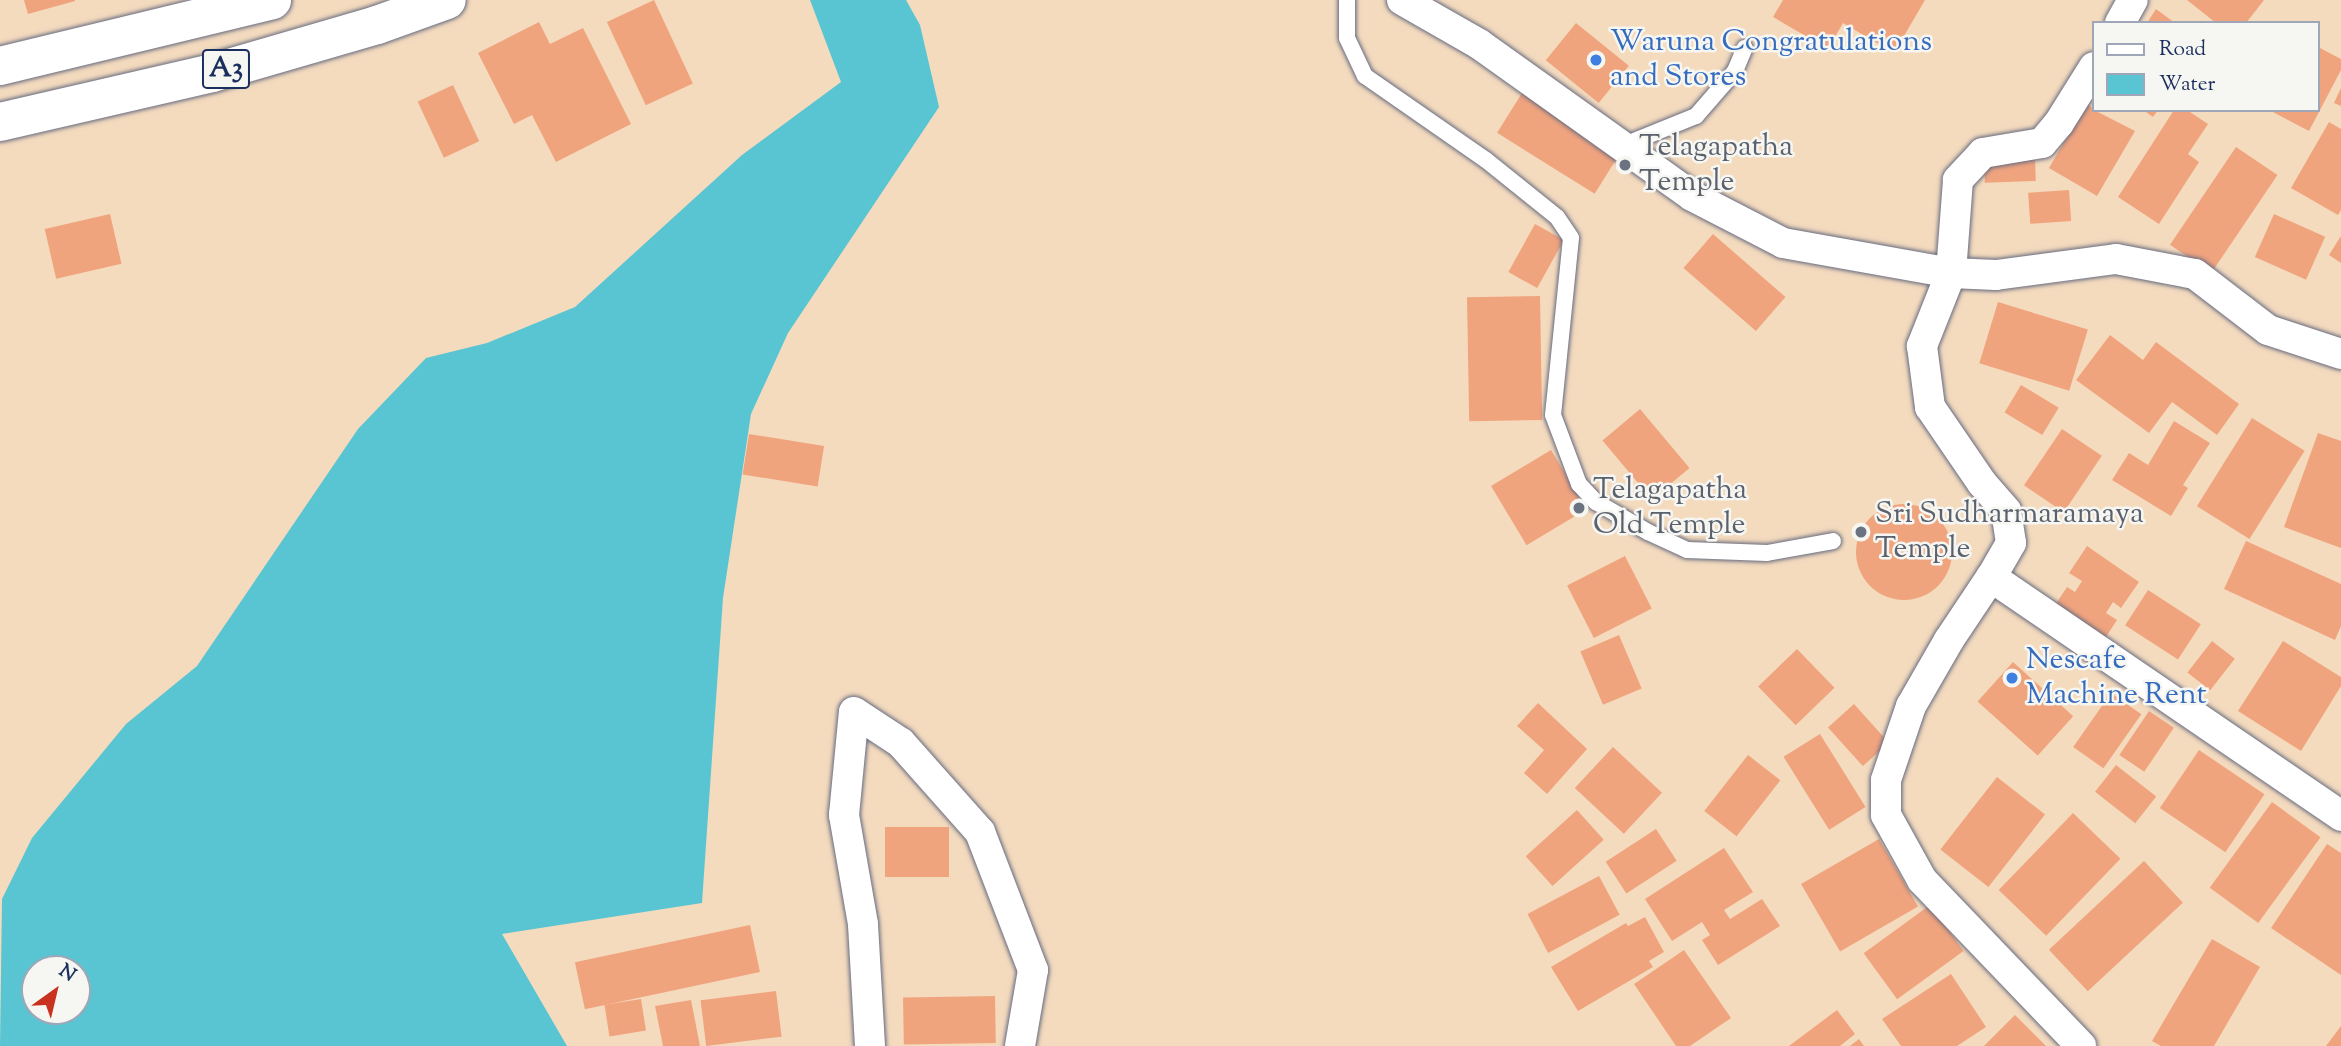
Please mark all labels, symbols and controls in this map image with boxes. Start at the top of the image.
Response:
legend [2092,21,2320,112]
place label: Waruna Congratulations and Stores [1610,25,1932,96]
text: Road [2159,35,2206,65]
road number: A3 [202,44,250,94]
marker: Waruna Congratulations and Stores [1588,52,1604,68]
text: Water [2159,70,2215,100]
place label: Telagapatha Temple [1639,130,1793,200]
marker: Telagapatha Temple [1617,157,1633,173]
place label: Telagapatha Old Temple [1593,473,1747,544]
place label: Sri Sudharmaramaya Temple [1875,497,2144,568]
marker: Telagapatha Old Temple [1571,500,1587,516]
marker: Sri Sudharmaramaya Temple [1853,524,1869,540]
place label: Nescafe Machine Rent [2026,643,2207,714]
marker: Nescafe Machine Rent [2004,670,2020,686]
north arrow [21,955,91,1025]
text: N [53,958,81,989]

